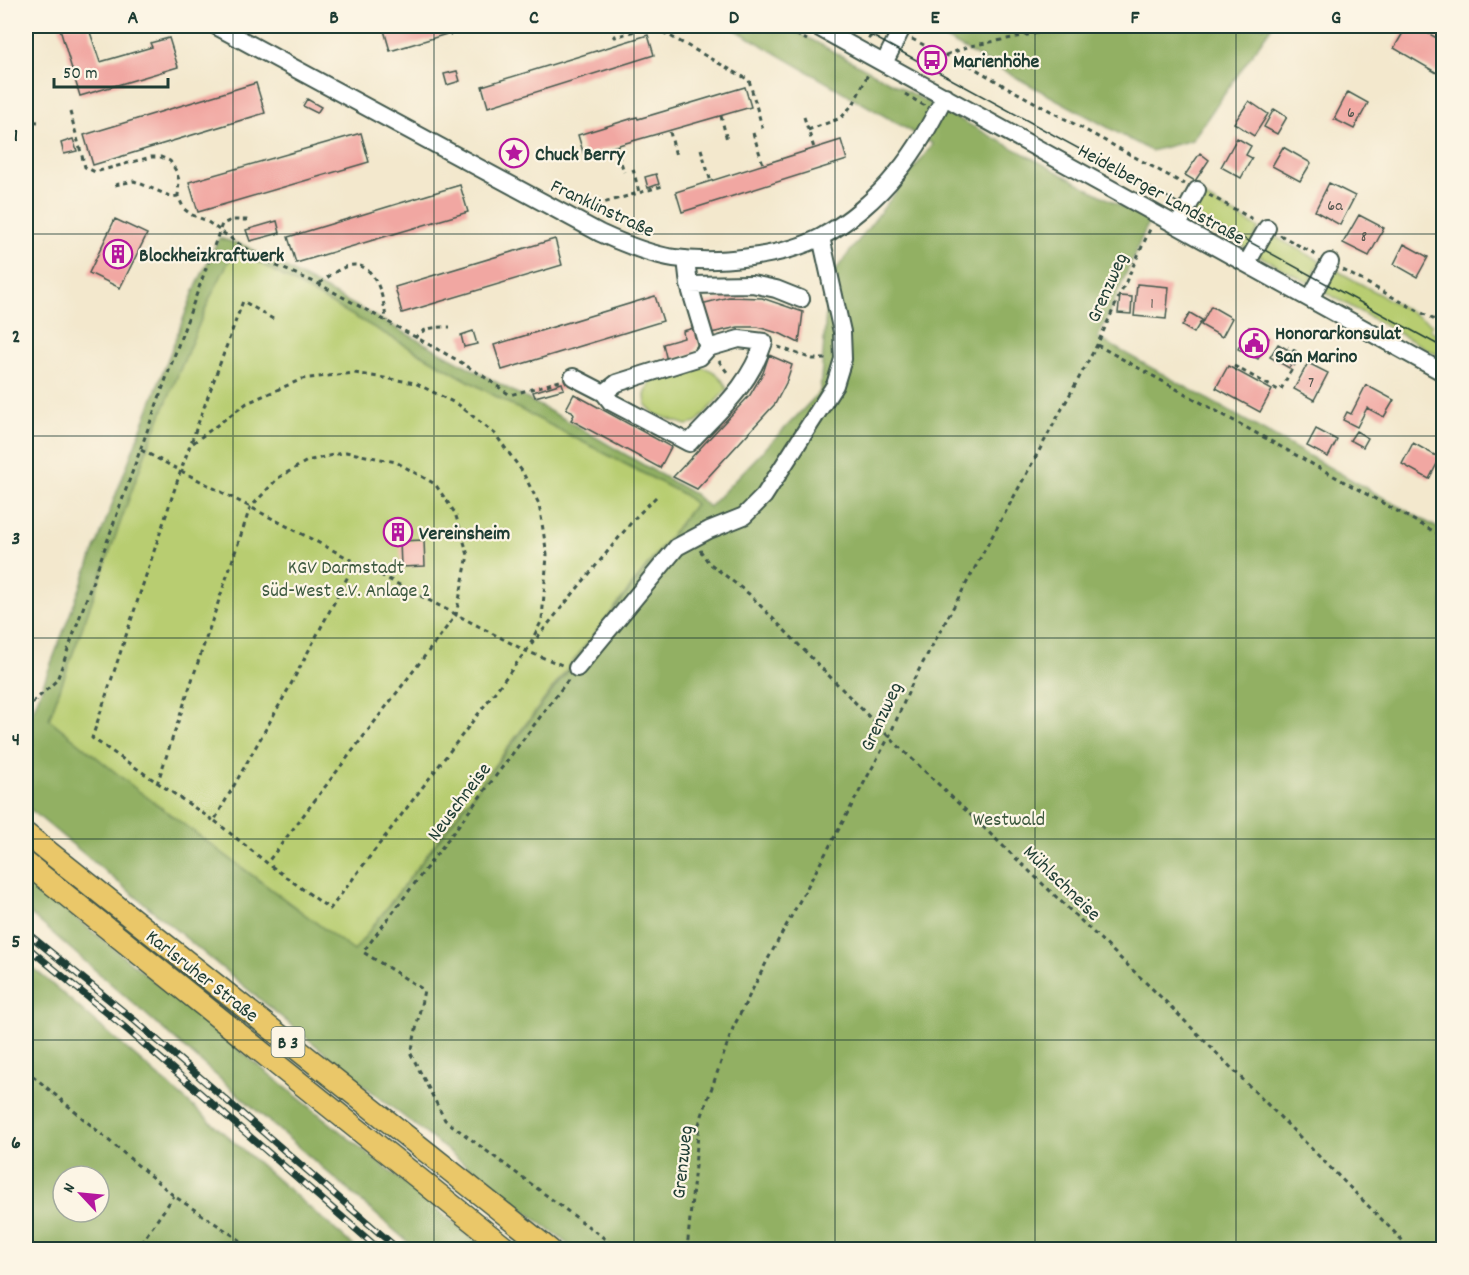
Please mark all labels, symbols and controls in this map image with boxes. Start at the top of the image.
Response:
text: A [128,5,139,33]
text: B [329,5,339,33]
text: C [529,5,539,33]
text: D [729,5,740,33]
text: E [930,5,940,33]
text: F [1131,5,1141,33]
text: G [1331,5,1341,33]
bus stop icon: Marienhöhe [916,44,948,76]
place label: Marienhöhe [953,49,1039,77]
scale bar [54,51,168,89]
text: 50 m [63,62,98,87]
house number: 6 [1347,102,1355,125]
text: 1 [14,123,18,151]
place icon: Chuck Berry [498,137,530,169]
street label: Heidelberger Landstraße [1072,138,1249,253]
place label: Chuck Berry [535,142,626,170]
street label: Franklinstraße [545,173,658,246]
house number: 6a [1327,195,1343,218]
house number: 8 [1361,226,1367,249]
building icon: Blockheizkraftwerk [102,238,134,270]
place label: Blockheizkraftwerk [139,243,284,271]
street label: Grenzweg [1081,249,1137,328]
house number: 1 [1150,293,1154,316]
place label: Honorarkonsulat San Marino [1275,321,1402,372]
text: 2 [12,324,20,352]
public building icon: Honorarkonsulat San Marino [1238,327,1270,359]
house number: 7 [1308,372,1314,395]
building icon: Vereinsheim [382,516,414,548]
place label: Vereinsheim [419,521,511,549]
text: 3 [12,526,20,554]
park label: KGV Darmstadt Süd-West e.V. Anlage 2 [261,555,431,606]
street label: Grenzweg [854,678,911,757]
text: 4 [12,727,20,755]
street label: Neuschneise [422,758,499,848]
park label: Westwald [973,807,1045,835]
street label: Mühlschneise [1016,840,1106,929]
street label: Karlsruher Straße [139,924,264,1031]
text: 5 [11,929,21,957]
road number: B 3 [272,1027,304,1057]
street label: Grenzweg [666,1124,702,1200]
text: 6 [11,1130,21,1158]
north arrow [51,1164,111,1224]
text: N [58,1180,82,1197]

